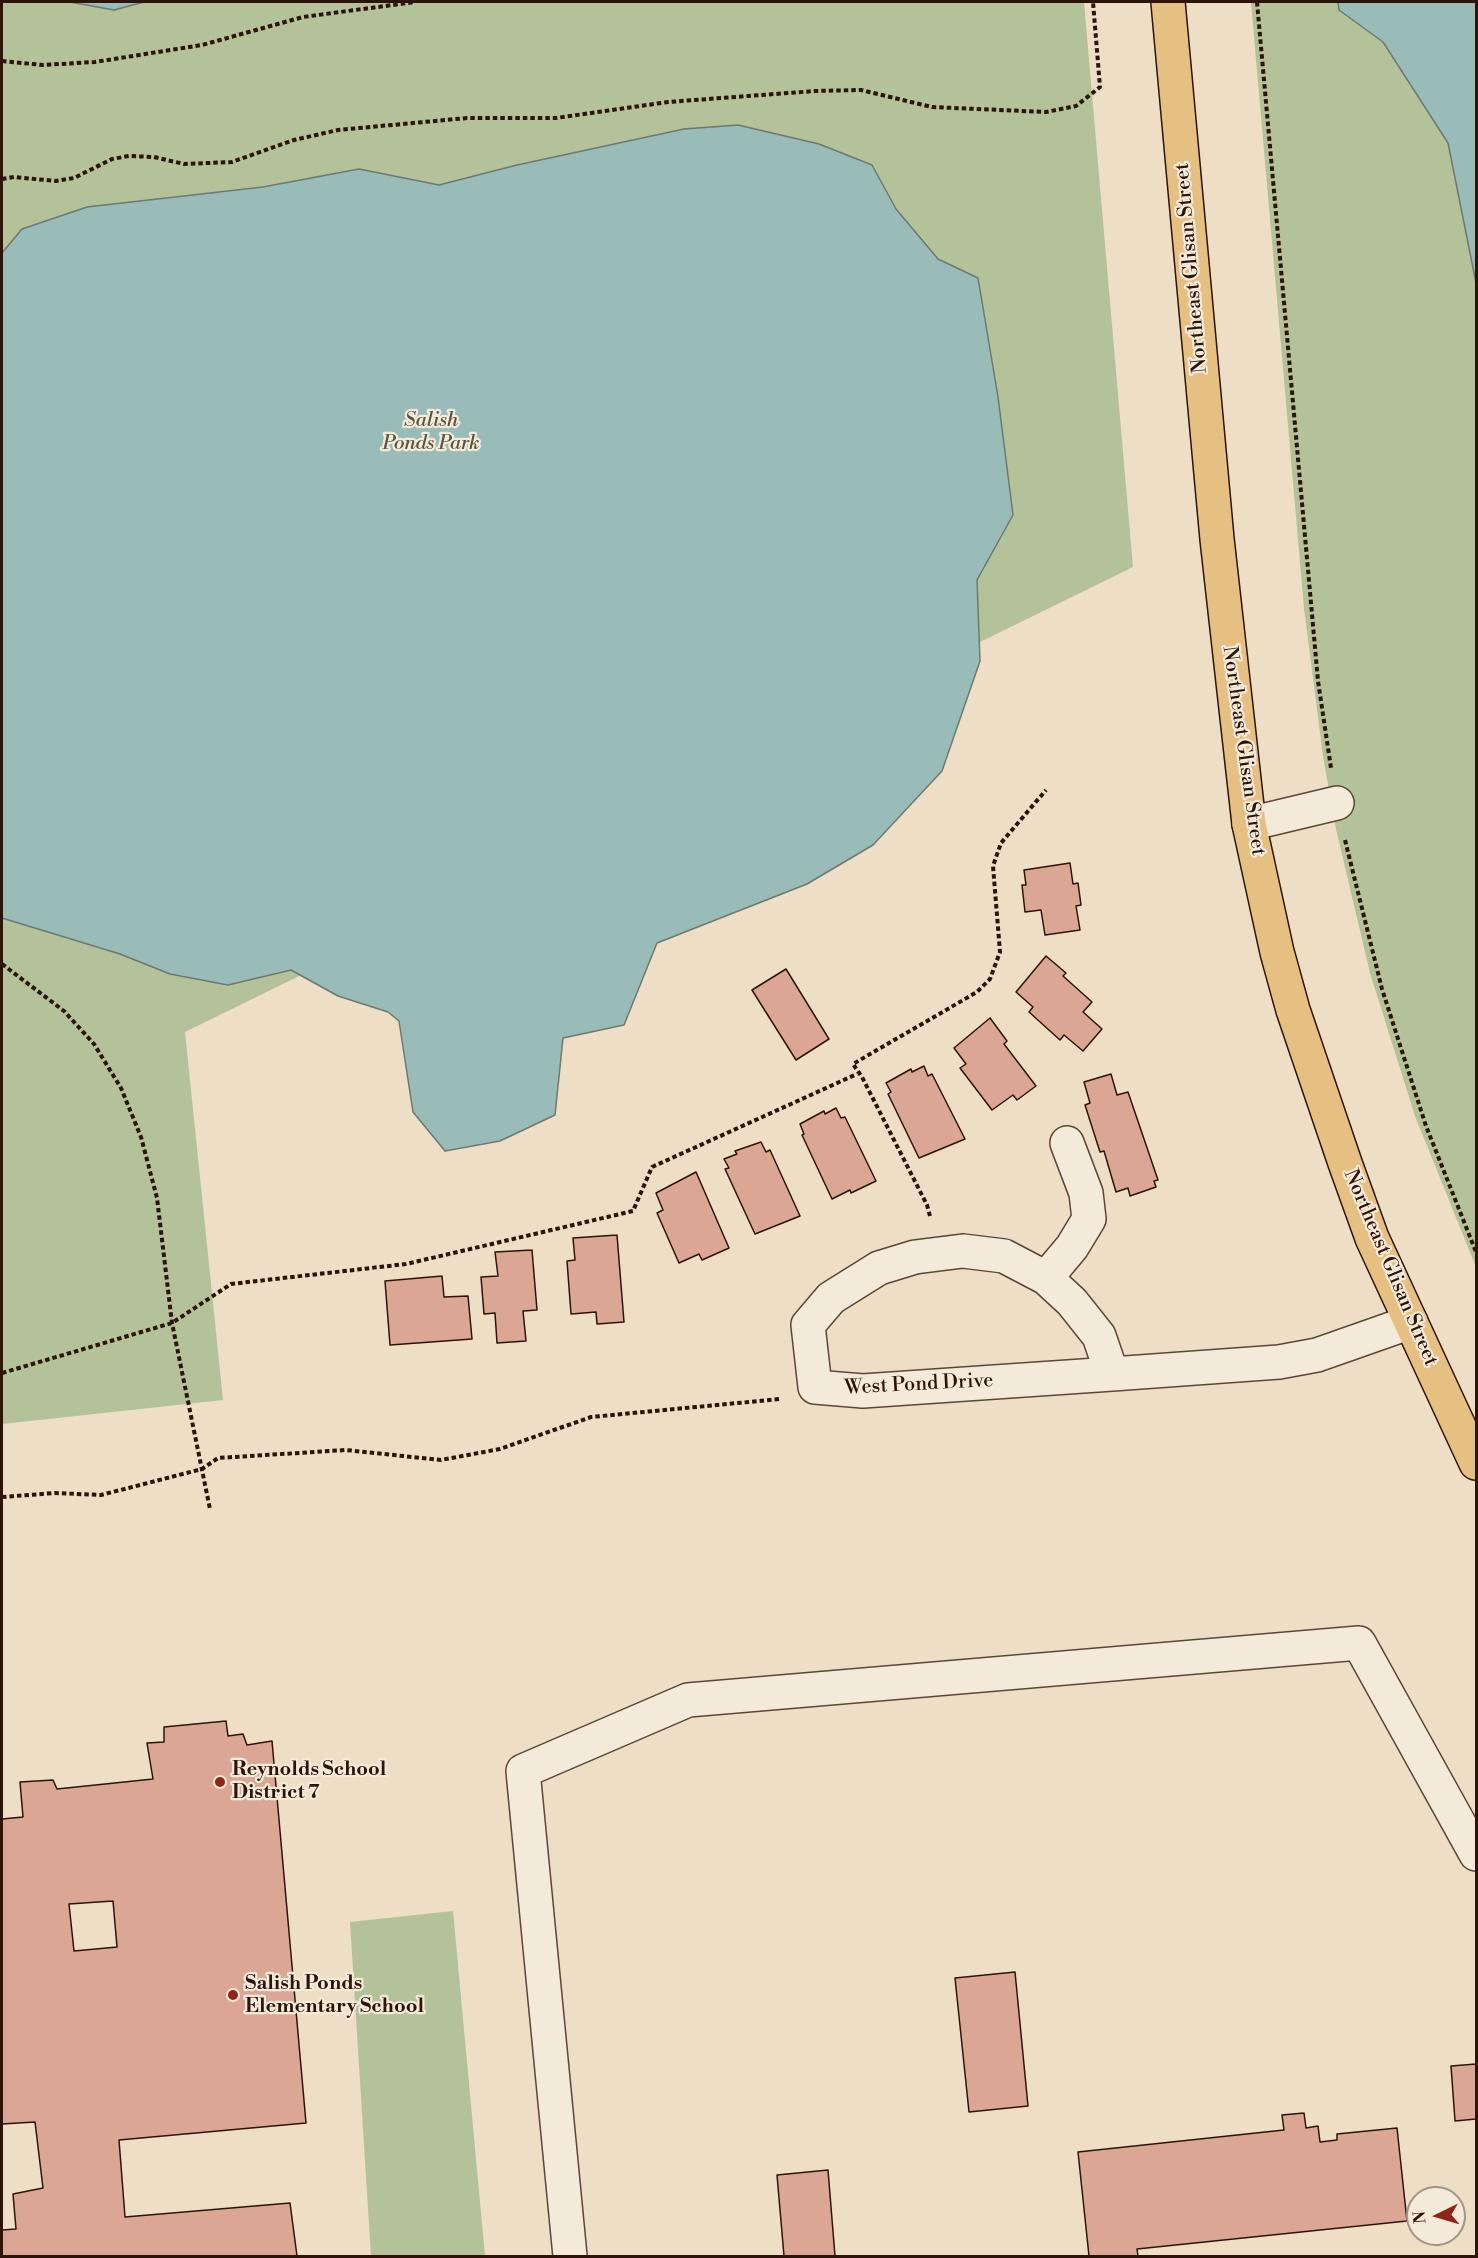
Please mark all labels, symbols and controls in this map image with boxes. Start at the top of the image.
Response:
street label: Northeast Glisan Street [1171,162,1213,374]
park label: Salish Ponds Park [383,409,479,456]
street label: Northeast Glisan Street [1216,645,1270,857]
street label: Northeast Glisan Street [1338,1166,1442,1370]
street label: West Pond Drive [844,1369,994,1401]
place label: Reynolds School District 7 [232,1758,386,1805]
marker: Reynolds School District 7 [213,1775,227,1789]
place label: Salish Ponds Elementary School [245,1972,424,2019]
marker: Salish Ponds Elementary School [226,1988,240,2002]
north arrow [1406,2186,1466,2246]
text: N [1410,2210,1431,2225]

